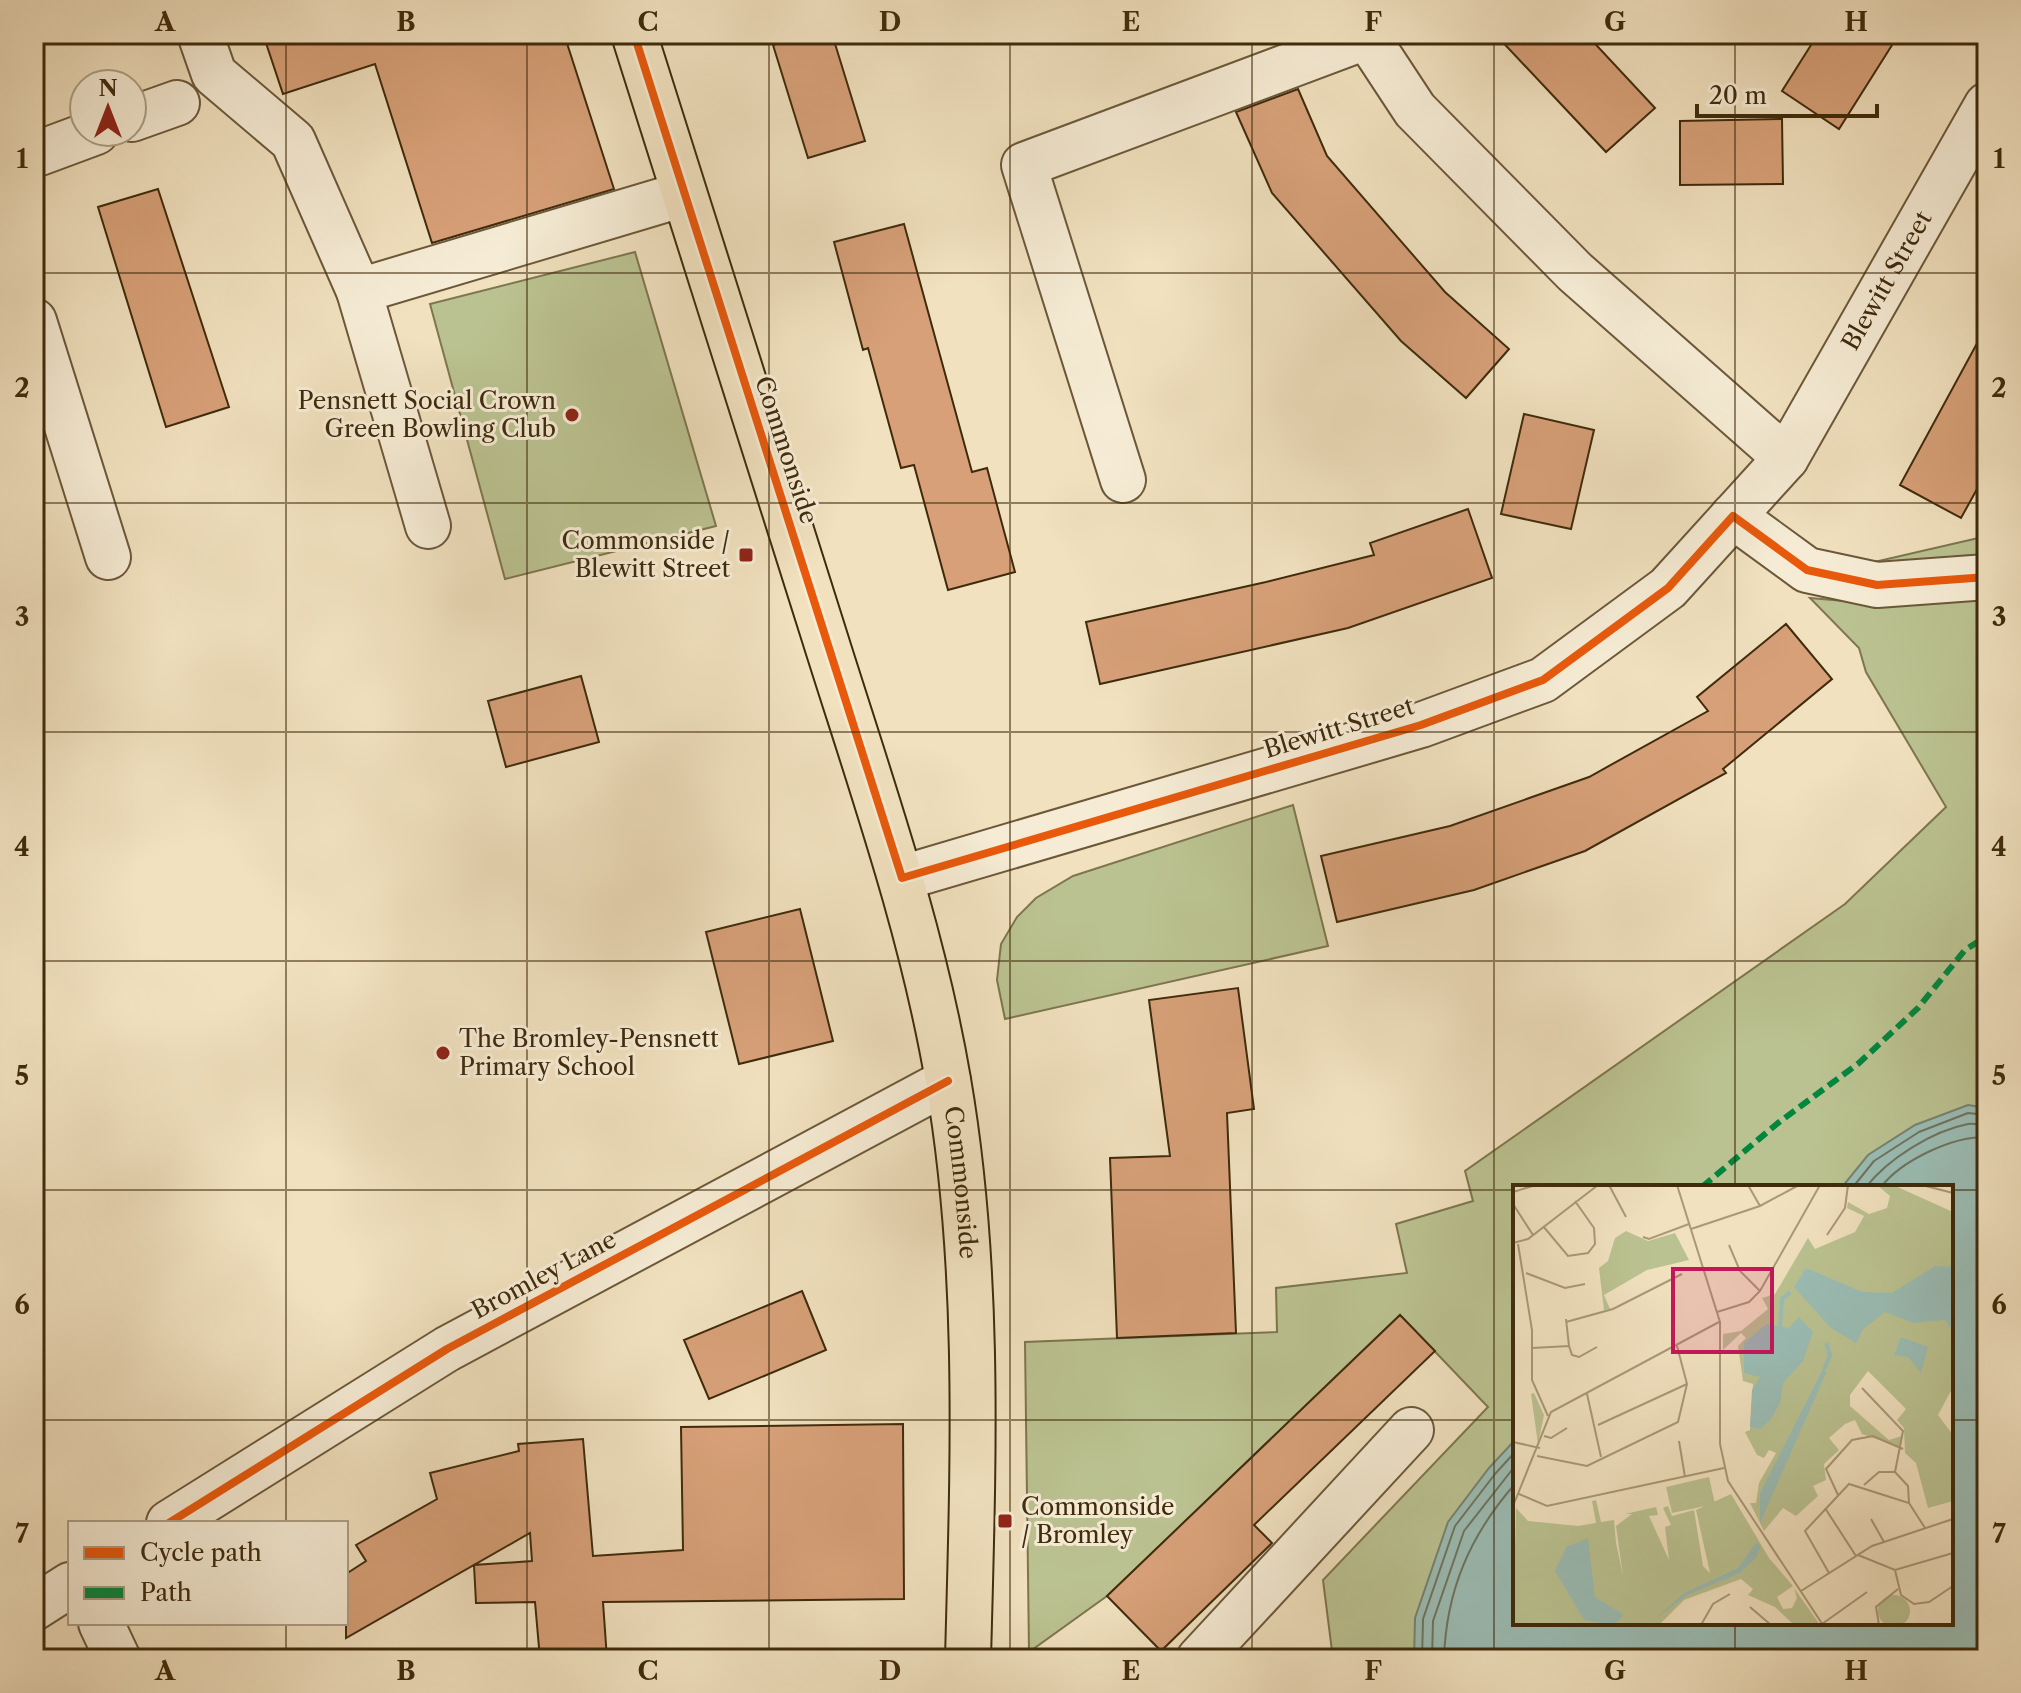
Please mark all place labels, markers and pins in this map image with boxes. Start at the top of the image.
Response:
place label: Pensnett Social Crown Green Bowling Club [298,386,556,443]
marker: Pensnett Social Crown Green Bowling Club [563,406,581,424]
place label: Commonside / Blewitt Street [561,526,731,583]
marker: Commonside / Blewitt Street [737,546,755,564]
place label: The Bromley-Pensnett Primary School [459,1024,719,1081]
marker: The Bromley-Pensnett Primary School [434,1044,452,1062]
place label: Commonside / Bromley [1021,1492,1174,1549]
marker: Commonside / Bromley [996,1512,1014,1530]

